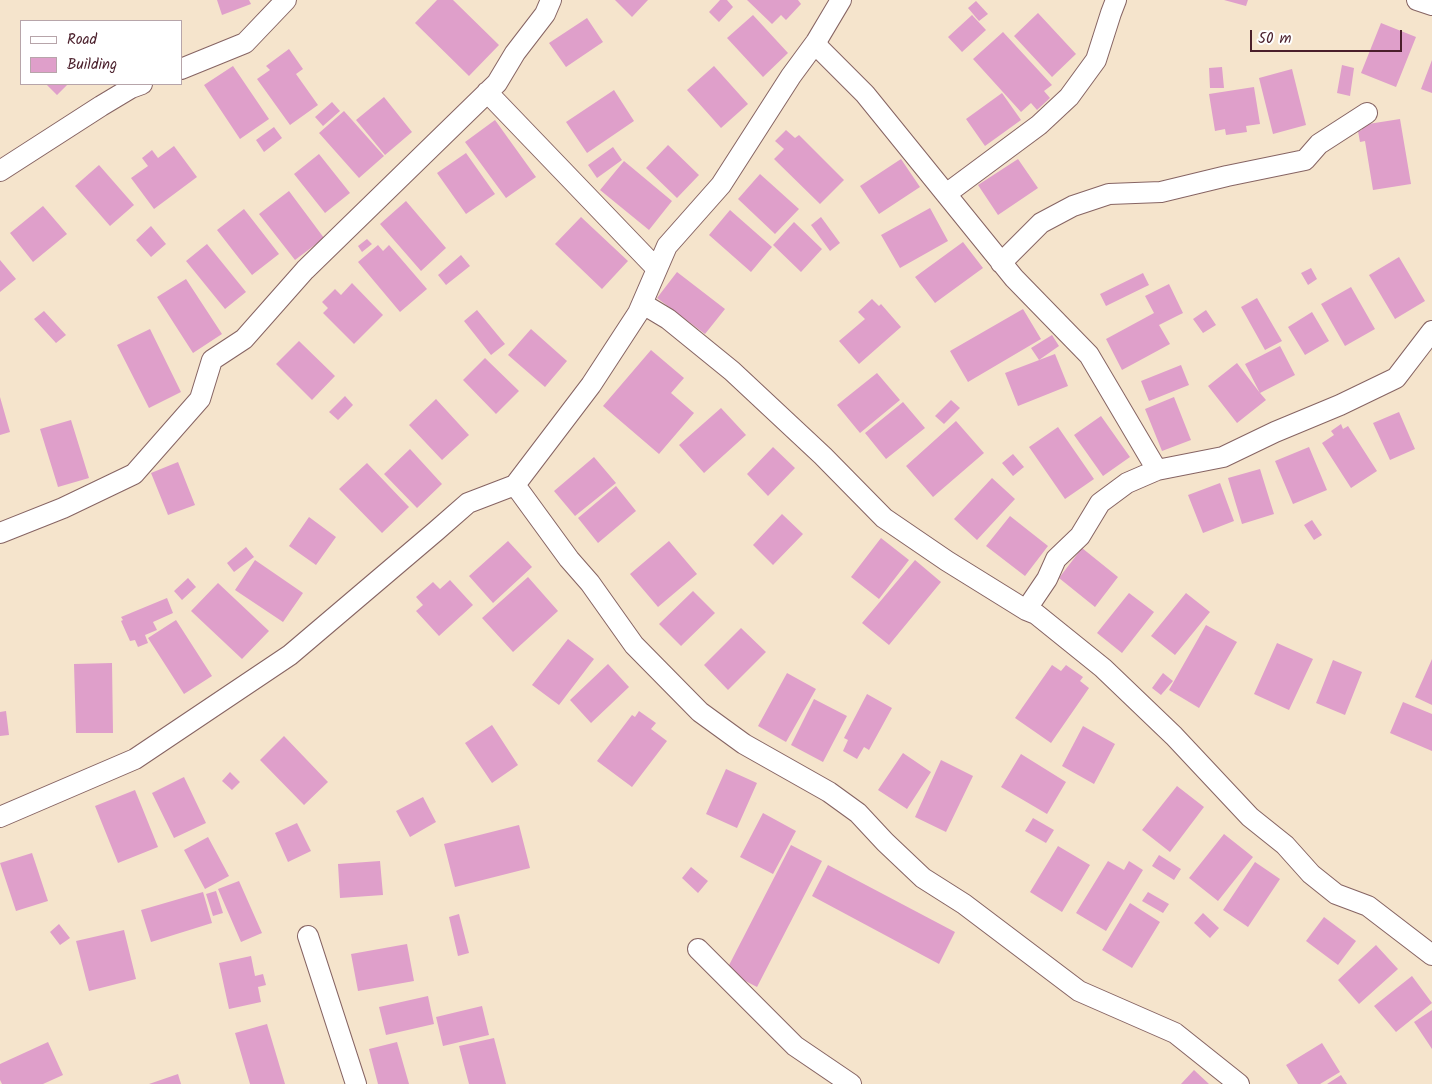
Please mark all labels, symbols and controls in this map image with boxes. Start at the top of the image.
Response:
legend [20,20,182,85]
scale bar [1252,20,1404,52]
text: 50 m [1258,27,1292,51]
text: Road [67,28,97,52]
text: Building [67,53,117,77]

